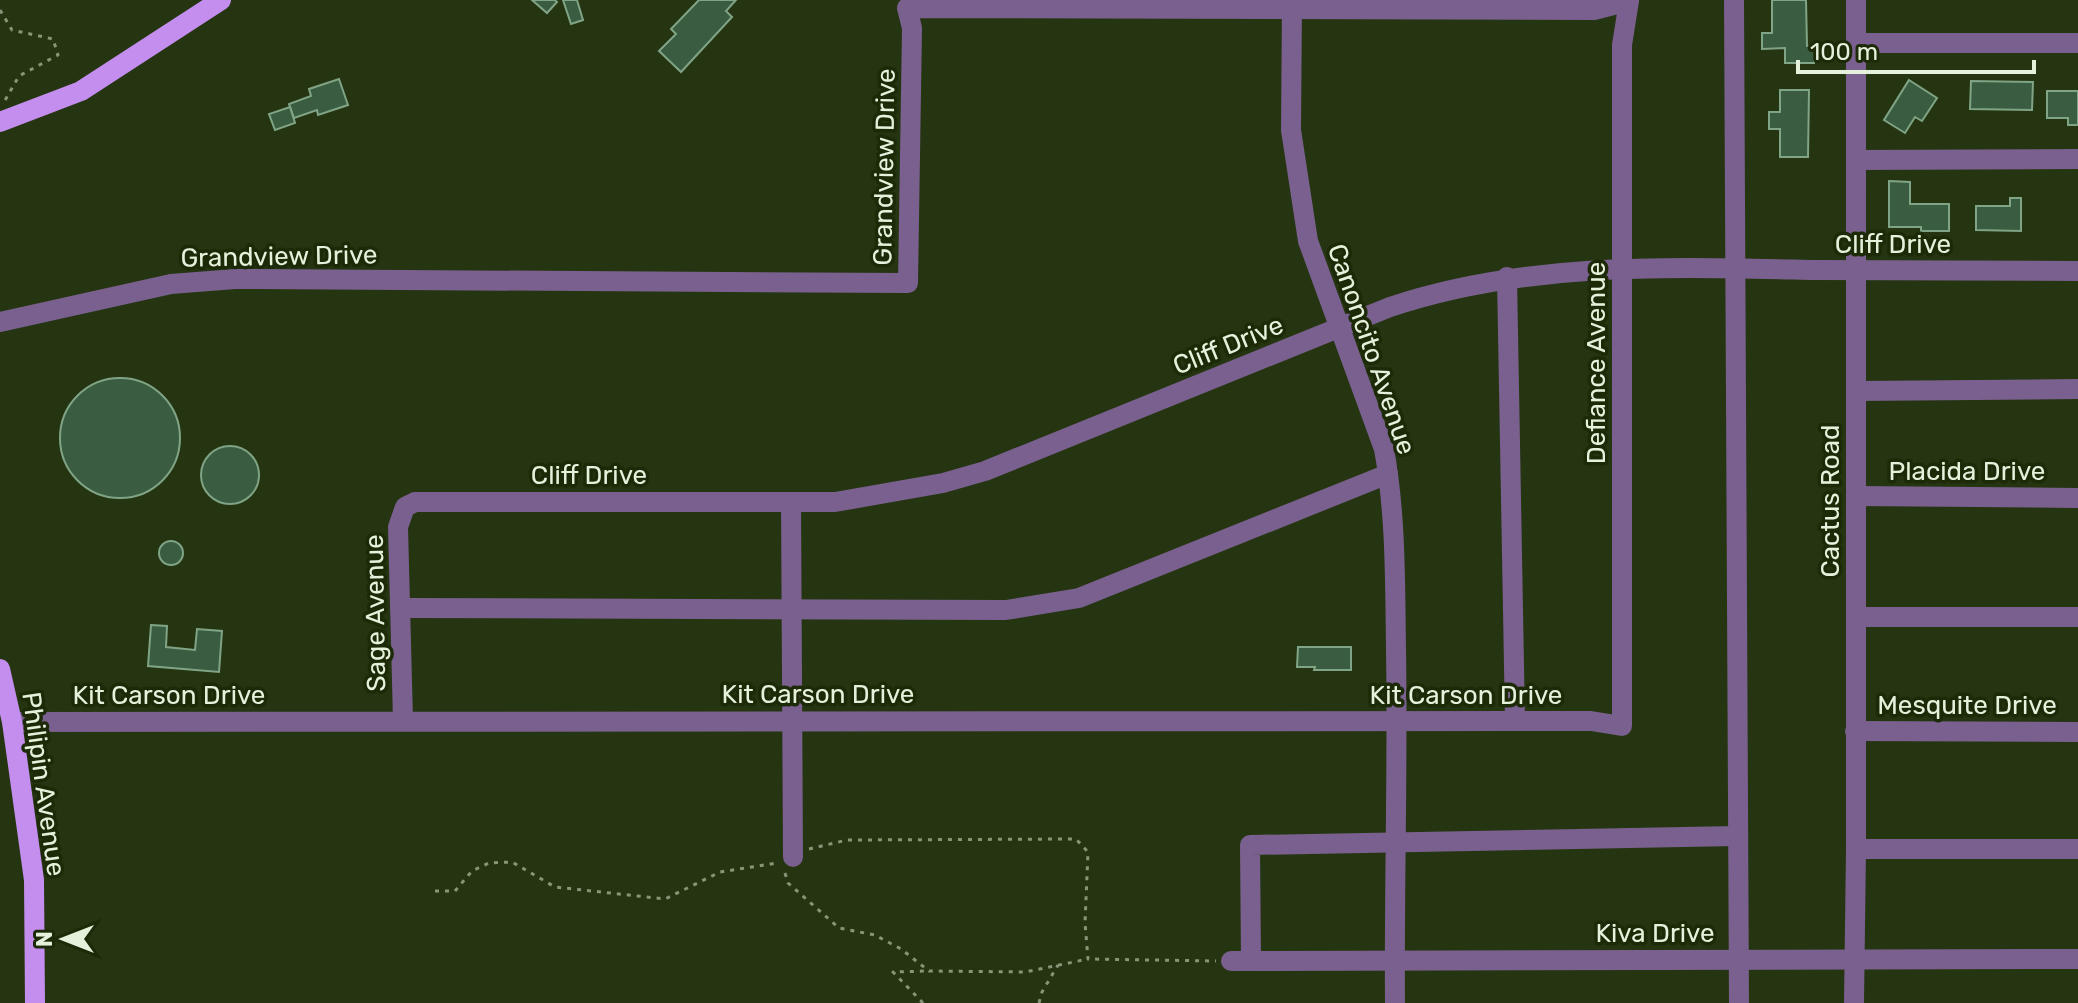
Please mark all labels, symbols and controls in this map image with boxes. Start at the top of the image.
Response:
scale bar [1798,24,2034,74]
text: 100 m [1810,38,1878,66]
street label: Grandview Drive [867,68,902,266]
street label: Cliff Drive [1835,229,1951,260]
street label: Grandview Drive [180,239,378,274]
street label: Canoncito Avenue [1321,240,1422,458]
street label: Defiance Avenue [1581,262,1612,464]
street label: Cliff Drive [1168,309,1288,382]
street label: Cactus Road [1815,424,1846,578]
street label: Placida Drive [1889,456,2045,487]
street label: Cliff Drive [531,460,647,491]
street label: Sage Avenue [359,534,392,692]
street label: Kit Carson Drive [722,679,914,710]
street label: Kit Carson Drive [73,680,265,711]
street label: Kit Carson Drive [1370,680,1562,711]
street label: Philipin Avenue [15,690,72,878]
street label: Mesquite Drive [1877,690,2057,721]
north arrow [24,899,104,979]
street label: Kiva Drive [1595,918,1715,949]
text: N [31,931,58,947]

